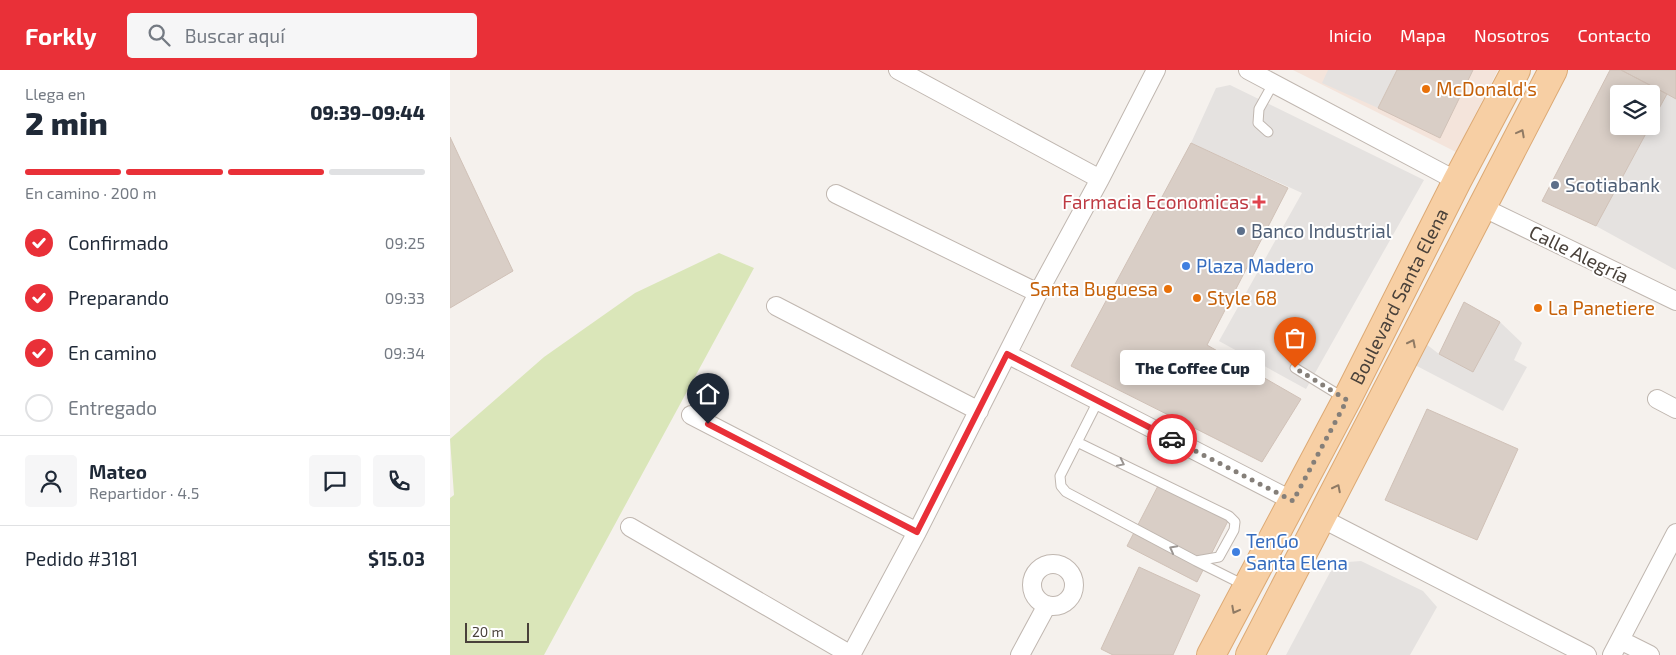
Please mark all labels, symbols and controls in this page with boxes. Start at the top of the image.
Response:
search box [127,13,477,58]
text: Forkly [25,21,97,50]
icon: search [145,21,173,49]
text: Buscar aquí [185,24,285,47]
text: Inicio [1329,24,1372,46]
text: Mapa [1400,24,1446,46]
text: Nosotros [1474,24,1549,46]
text: Contacto [1577,24,1651,46]
place label: McDonald's [1436,77,1537,100]
marker: McDonald's [1420,83,1432,95]
text: Llega en [25,84,86,103]
map controls [1610,85,1660,135]
button: layers [1610,85,1660,135]
text: 09:39–09:44 [310,101,425,124]
text: 2 min [25,103,108,141]
one-way arrow [1514,129,1524,138]
place label: Scotiabank [1565,173,1660,196]
marker: Scotiabank [1549,179,1561,191]
text: En camino · 200 m [25,183,157,202]
place label: Farmacia Economicas [1062,190,1249,213]
marker: Farmacia Economicas [1253,196,1265,208]
street label: Boulevard Santa Elena [1344,204,1452,388]
place label: Banco Industrial [1251,219,1392,242]
street label: Calle Alegría [1526,220,1633,287]
marker: Banco Industrial [1235,225,1247,237]
icon: check [25,229,53,257]
text: Confirmado [68,231,169,254]
text: 09:25 [385,233,425,252]
place label: Plaza Madero [1196,254,1314,277]
marker: Plaza Madero [1180,260,1192,272]
place label: Santa Buguesa [1030,277,1158,300]
marker: Santa Buguesa [1162,283,1174,295]
icon: check [25,284,53,312]
text: Preparando [68,286,169,309]
place label: Style 68 [1207,286,1277,309]
text: 09:33 [385,288,425,307]
marker: Style 68 [1191,292,1203,304]
place label: La Panetiere [1548,296,1655,319]
marker: La Panetiere [1532,302,1544,314]
pin [1274,317,1316,368]
icon: bag [1281,324,1309,352]
icon: check [25,339,53,367]
one-way arrow [1406,340,1416,349]
text: En camino [68,341,157,364]
text: 09:34 [384,343,425,362]
callout: The Coffee Cup [1120,350,1265,386]
text: The Coffee Cup [1135,358,1250,377]
pin [687,373,729,424]
icon: home [694,380,722,408]
text: Entregado [68,396,157,419]
courier [1147,414,1197,464]
icon: car [1158,425,1186,453]
button: person [25,455,77,507]
button: chat [309,455,361,507]
button: phone [373,455,425,507]
one-way arrow [1116,457,1125,467]
text: Mateo [89,460,147,483]
text: Repartidor · 4.5 [89,483,199,502]
one-way arrow [1331,484,1341,493]
place label: TenGo Santa Elena [1246,529,1348,574]
one-way arrow [1169,545,1178,555]
marker: TenGo Santa Elena [1230,546,1242,558]
text: Pedido #3181 [25,547,138,570]
text: $15.03 [368,547,425,570]
one-way arrow [1231,605,1241,614]
scale bar [465,620,529,643]
text: 20 m [472,623,504,640]

